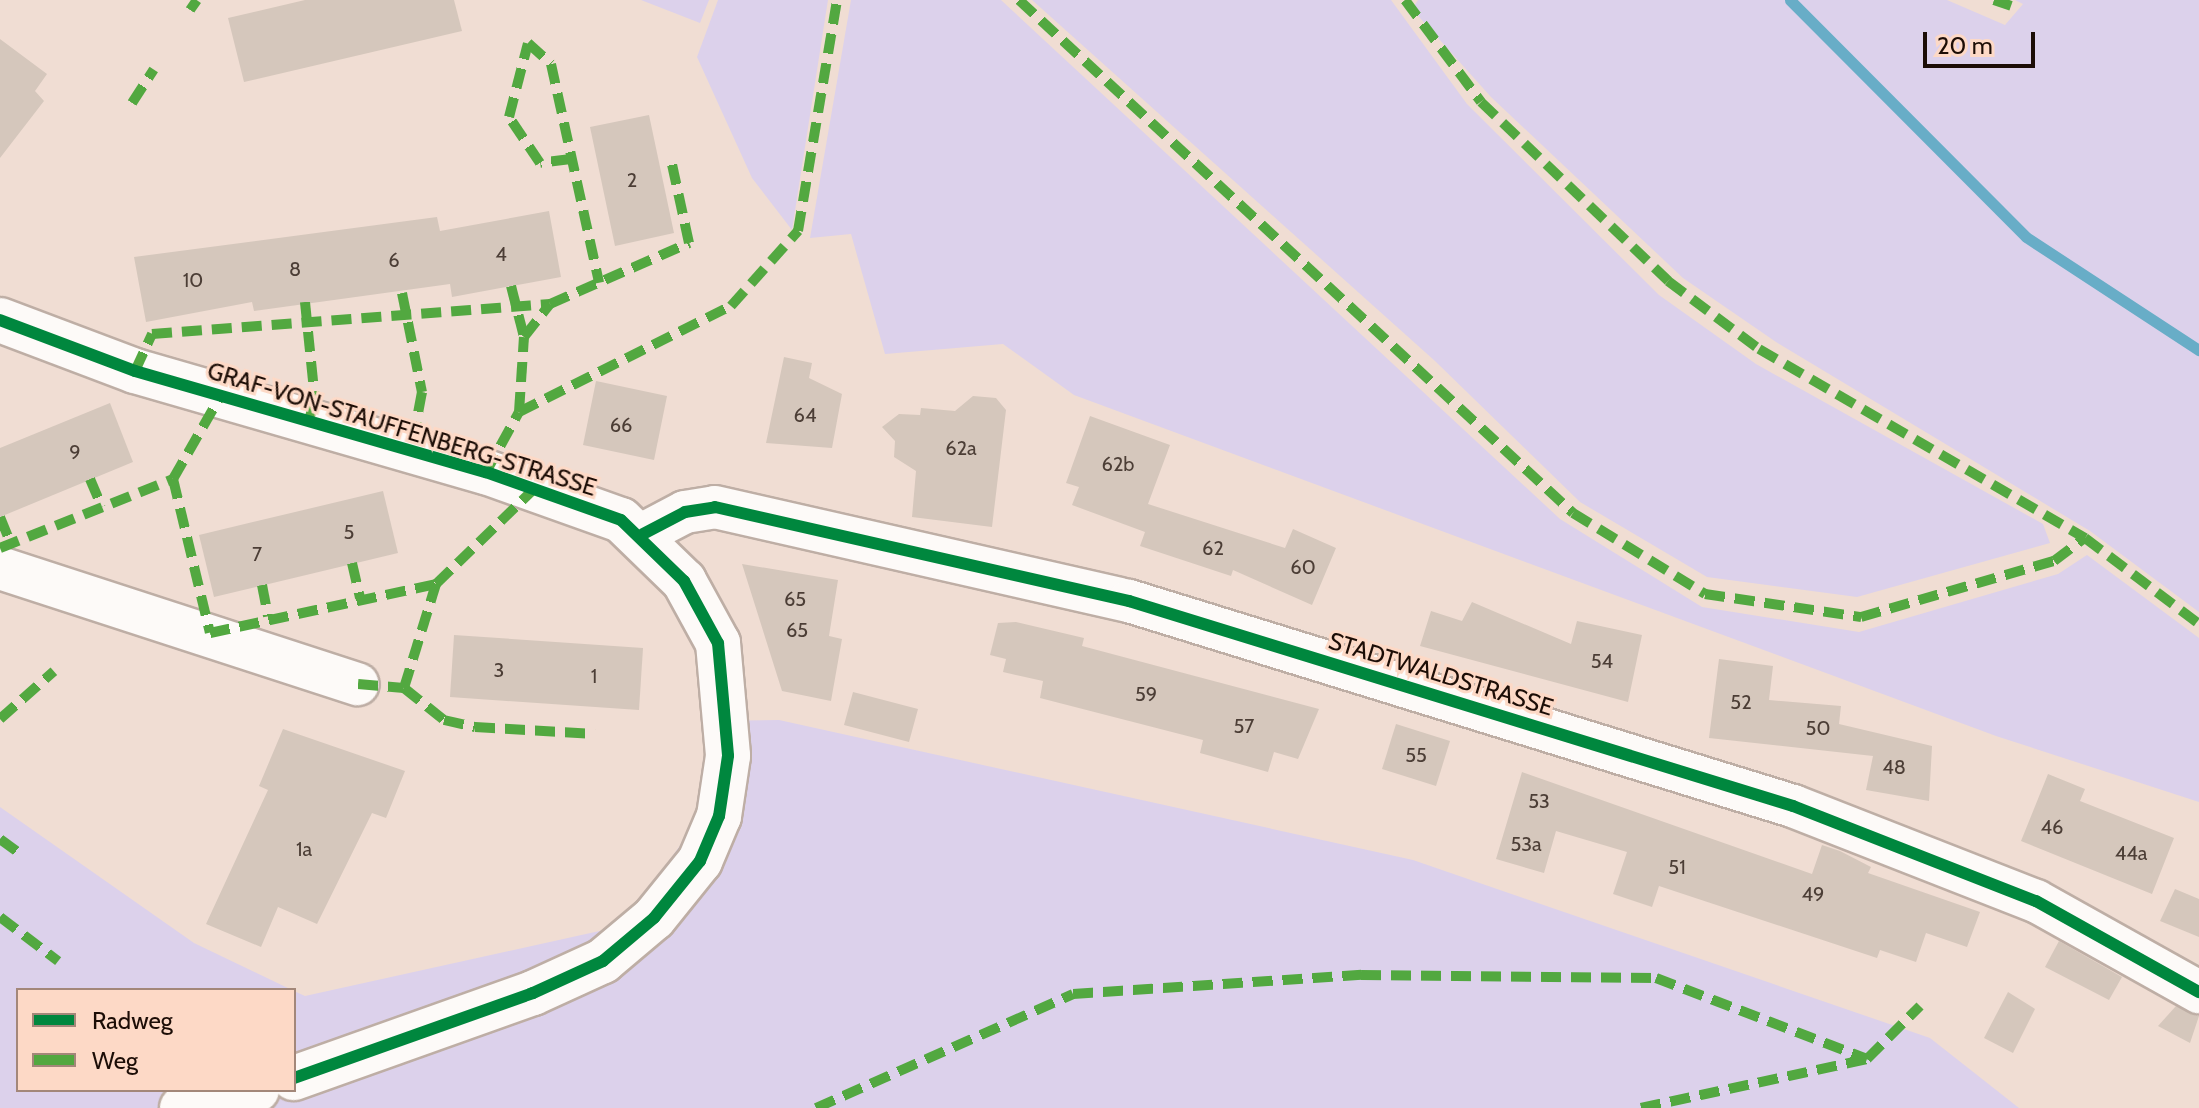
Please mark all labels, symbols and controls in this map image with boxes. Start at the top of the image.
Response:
scale bar [1927,16,2039,66]
text: 20 m [1937,31,1993,60]
house number: 2 [627,168,637,192]
house number: 4 [495,242,507,266]
house number: 6 [388,248,400,272]
house number: 8 [289,257,301,281]
house number: 10 [183,268,203,292]
street label: GRAF-VON-STAUFFENBERG-STRASSE [204,356,600,502]
house number: 64 [794,403,816,427]
house number: 66 [610,413,632,437]
house number: 62a [945,436,977,460]
house number: 9 [69,440,81,464]
house number: 62b [1102,452,1134,476]
house number: 5 [344,520,354,544]
house number: 62 [1202,536,1224,560]
house number: 7 [252,542,262,566]
house number: 60 [1290,555,1316,579]
house number: 65 [784,587,806,611]
house number: 65 [786,618,808,642]
street label: STADTWALDSTRASSE [1325,626,1557,722]
house number: 54 [1591,649,1613,673]
house number: 3 [494,658,504,682]
house number: 1 [591,664,597,688]
house number: 59 [1135,682,1157,706]
house number: 52 [1730,690,1752,714]
house number: 57 [1234,714,1254,738]
house number: 50 [1806,716,1830,740]
house number: 55 [1405,743,1427,767]
house number: 48 [1882,755,1906,779]
house number: 53 [1528,789,1550,813]
house number: 46 [2041,815,2063,839]
house number: 53a [1510,832,1542,856]
house number: 1a [296,837,312,861]
house number: 44a [2115,841,2147,865]
house number: 51 [1668,855,1686,879]
house number: 49 [1802,882,1824,906]
legend [16,988,296,1092]
text: Radweg [92,1006,173,1035]
text: Weg [92,1046,138,1075]

